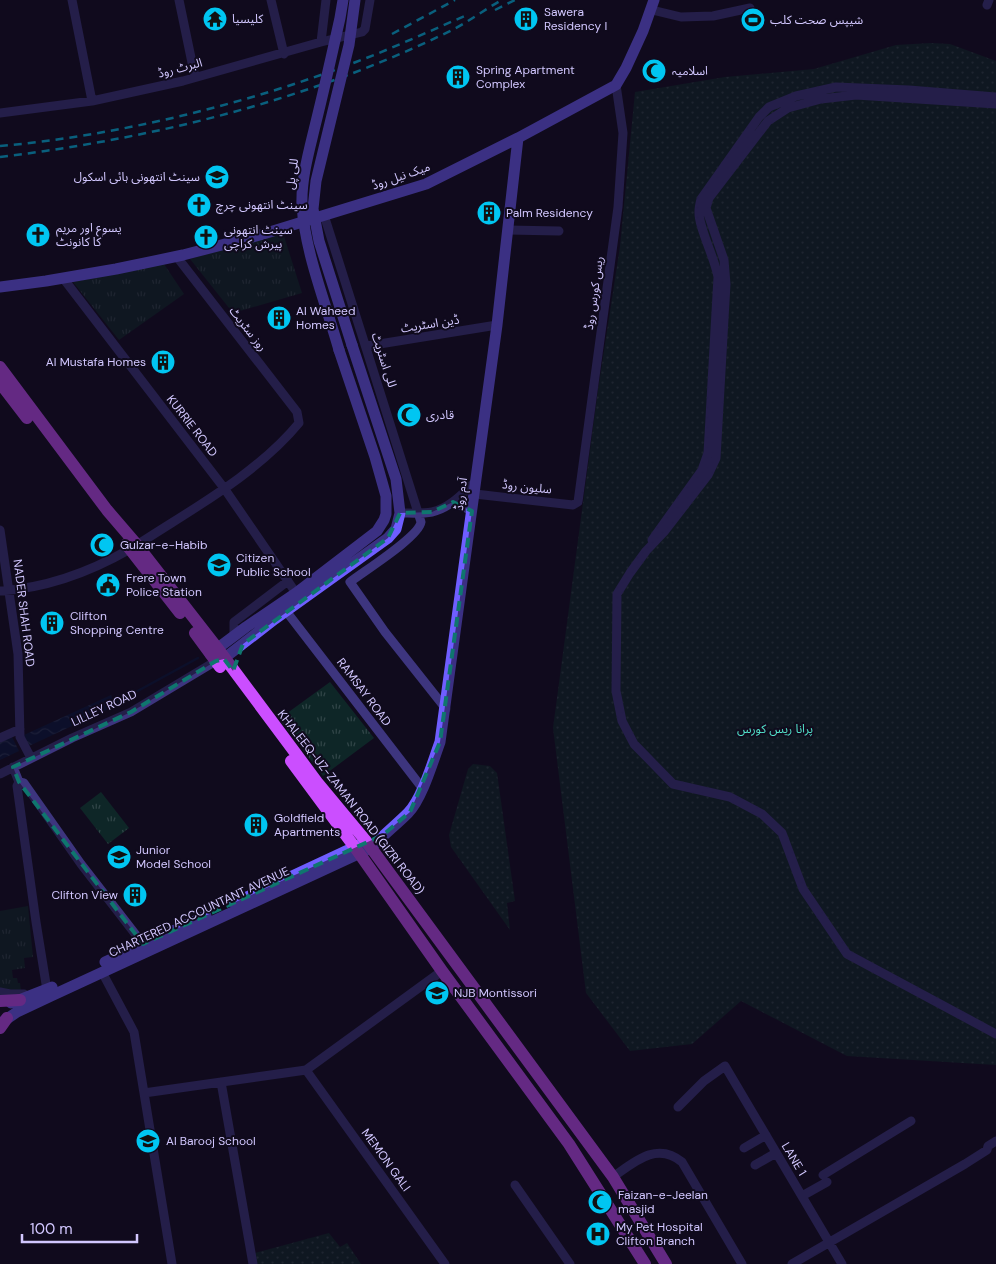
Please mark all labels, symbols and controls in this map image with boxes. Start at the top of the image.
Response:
place label: Sawera Residency I [544,4,607,34]
temple icon: کلیسیا [202,6,228,32]
building icon: Sawera Residency I [513,6,539,32]
sports icon: شیپس صحت کلب [740,7,766,33]
place label: کلیسیا [232,11,264,27]
place label: شیپس صحت کلب [770,12,863,28]
street label: البرٹ روڈ [156,54,204,82]
mosque icon: اسلامیہ [641,58,667,84]
place label: Spring Apartment Complex [476,62,575,92]
place label: اسلامیہ [672,63,708,79]
building icon: Spring Apartment Complex [445,64,471,90]
street label: للی پل [282,157,302,191]
street label: میک نیل روڈ [370,159,432,193]
school or university icon: سینٹ انتھونی ہائی اسکول [204,164,230,190]
place label: سینٹ انتھونی ہائی اسکول [74,169,200,185]
church icon: سینٹ انتھونی چرچ [186,192,212,218]
place label: سینٹ انتھونی چرچ [216,197,308,214]
building icon: Palm Residency [476,200,502,226]
place label: Palm Residency [506,205,593,221]
place label: یسوع اور مریم کا کانونٹ [56,220,122,250]
church icon: یسوع اور مریم کا کانونٹ [25,222,51,248]
place label: سینٹ انتھونی پیرش کراچی [224,222,293,252]
church icon: سینٹ انتھونی پیرش کراچی [193,224,219,250]
street label: ریس کورس روڈ [581,255,607,331]
street label: روز سٹریٹ [226,303,270,355]
place label: Al Waheed Homes [296,303,355,333]
building icon: Al Waheed Homes [266,305,292,331]
street label: ڈین اسٹریٹ [400,311,461,337]
street label: للی اسٹریٹ [368,331,400,389]
building icon: Al Mustafa Homes [150,349,176,375]
place label: Al Mustafa Homes [46,354,146,370]
street label: KURRIE ROAD [163,392,221,460]
mosque icon: قادری [396,402,422,428]
place label: قادری [426,407,454,423]
street label: آدم روڈ [451,476,472,512]
street label: سلیون روڈ [501,476,553,498]
mosque icon: Gulzar-e-Habib [89,532,115,558]
place label: Gulzar-e-Habib [120,537,208,553]
place label: Citizen Public School [236,550,311,580]
school or university icon: Citizen Public School [206,552,232,578]
street label: NADER SHAH ROAD [9,558,39,668]
place label: Frere Town Police Station [126,570,202,600]
public building icon: Frere Town Police Station [95,572,121,598]
place label: Clifton Shopping Centre [70,608,164,638]
building icon: Clifton Shopping Centre [39,610,65,636]
street label: RAMSAY ROAD [333,655,395,729]
street label: LILLEY ROAD [69,686,139,730]
street label: KHALEEQ-UZ-ZAMAN ROAD (GIZRI ROAD) [274,707,428,897]
park label: پرانا ریس کورس [737,721,813,737]
place label: Goldfield Apartments [274,810,340,840]
building icon: Goldfield Apartments [243,812,269,838]
place label: Junior Model School [136,842,211,872]
school or university icon: Junior Model School [106,844,132,870]
street label: CHARTERED ACCOUNTANT AVENUE [106,863,292,961]
building icon: Clifton View [122,882,148,908]
place label: Clifton View [51,887,118,903]
school or university icon: NJB Montissori [424,980,450,1006]
place label: NJB Montissori [454,985,537,1001]
street label: MEMON GALI [358,1125,414,1195]
school or university icon: Al Barooj School [135,1128,161,1154]
place label: Al Barooj School [166,1133,256,1149]
street label: LANE 1 [778,1139,810,1179]
place label: Faizan-e-Jeelan masjid [618,1187,708,1217]
mosque icon: Faizan-e-Jeelan masjid [587,1189,613,1215]
scale bar [22,1212,138,1244]
text: 100 m [30,1219,73,1239]
place label: My Pet Hospital Clifton Branch [616,1219,703,1249]
hospital icon: My Pet Hospital Clifton Branch [585,1221,611,1247]

